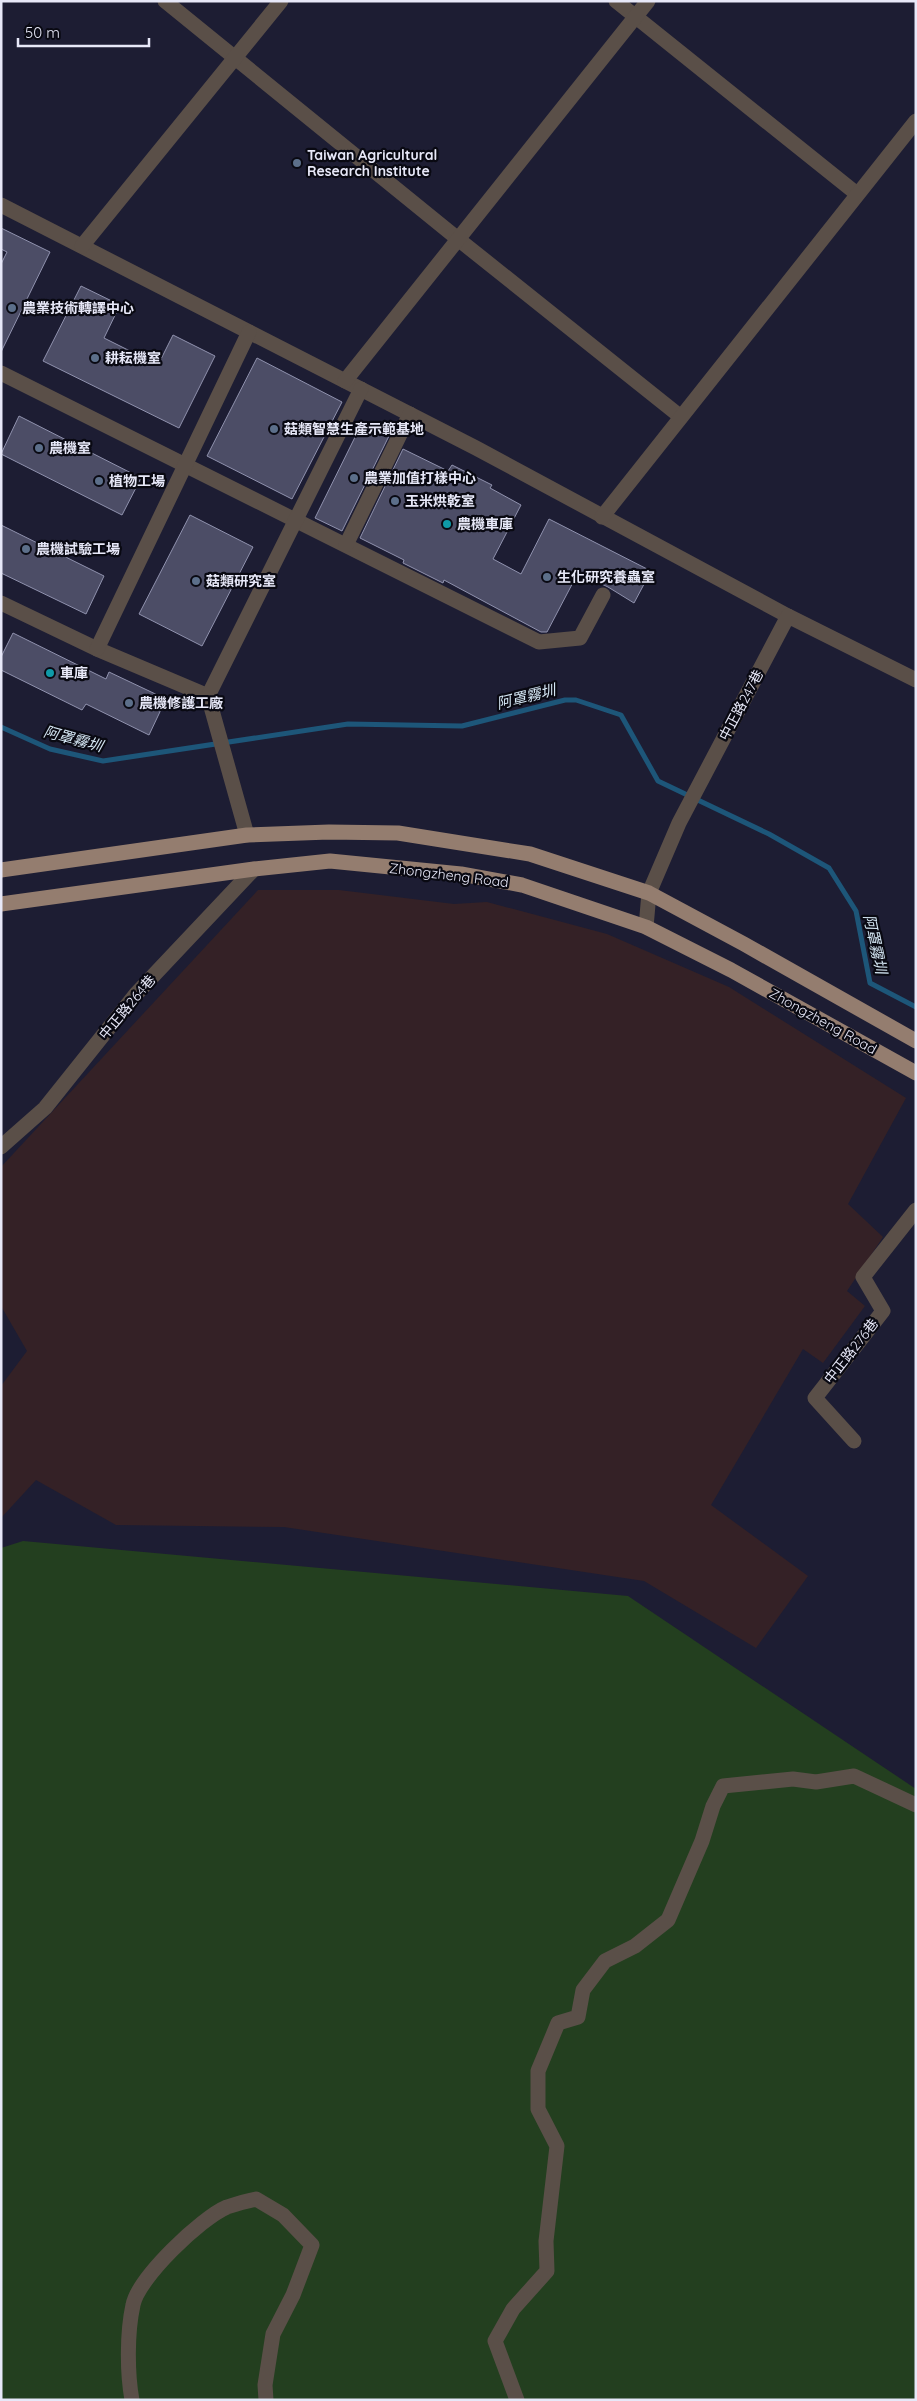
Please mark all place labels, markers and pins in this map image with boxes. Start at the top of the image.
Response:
place label: Taiwan Agricultural Research Institute [307,146,437,180]
marker: Taiwan Agricultural Research Institute [291,157,303,169]
place label: 農業技術轉譯中心 [22,299,134,317]
marker: 農業技術轉譯中心 [6,302,18,314]
place label: 耕耘機室 [105,349,161,367]
marker: 耕耘機室 [89,352,101,364]
place label: 菇類智慧生產示範基地 [284,420,424,438]
marker: 菇類智慧生產示範基地 [268,423,280,435]
place label: 農機室 [49,439,91,457]
marker: 農機室 [33,442,45,454]
place label: 農業加值打樣中心 [364,469,476,487]
place label: 植物工場 [109,472,165,490]
marker: 農業加值打樣中心 [348,472,360,484]
marker: 植物工場 [93,475,105,487]
place label: 玉米烘乾室 [405,492,475,510]
marker: 玉米烘乾室 [389,495,401,507]
place label: 農機車庫 [457,515,513,533]
marker: 農機車庫 [441,518,453,530]
place label: 農機試驗工場 [36,540,120,558]
marker: 農機試驗工場 [20,543,32,555]
place label: 生化研究養蟲室 [557,568,655,586]
marker: 生化研究養蟲室 [541,571,553,583]
place label: 菇類研究室 [206,572,276,590]
marker: 菇類研究室 [190,575,202,587]
place label: 車庫 [60,664,88,682]
marker: 車庫 [44,667,56,679]
place label: 農機修護工廠 [139,694,223,712]
marker: 農機修護工廠 [123,697,135,709]

